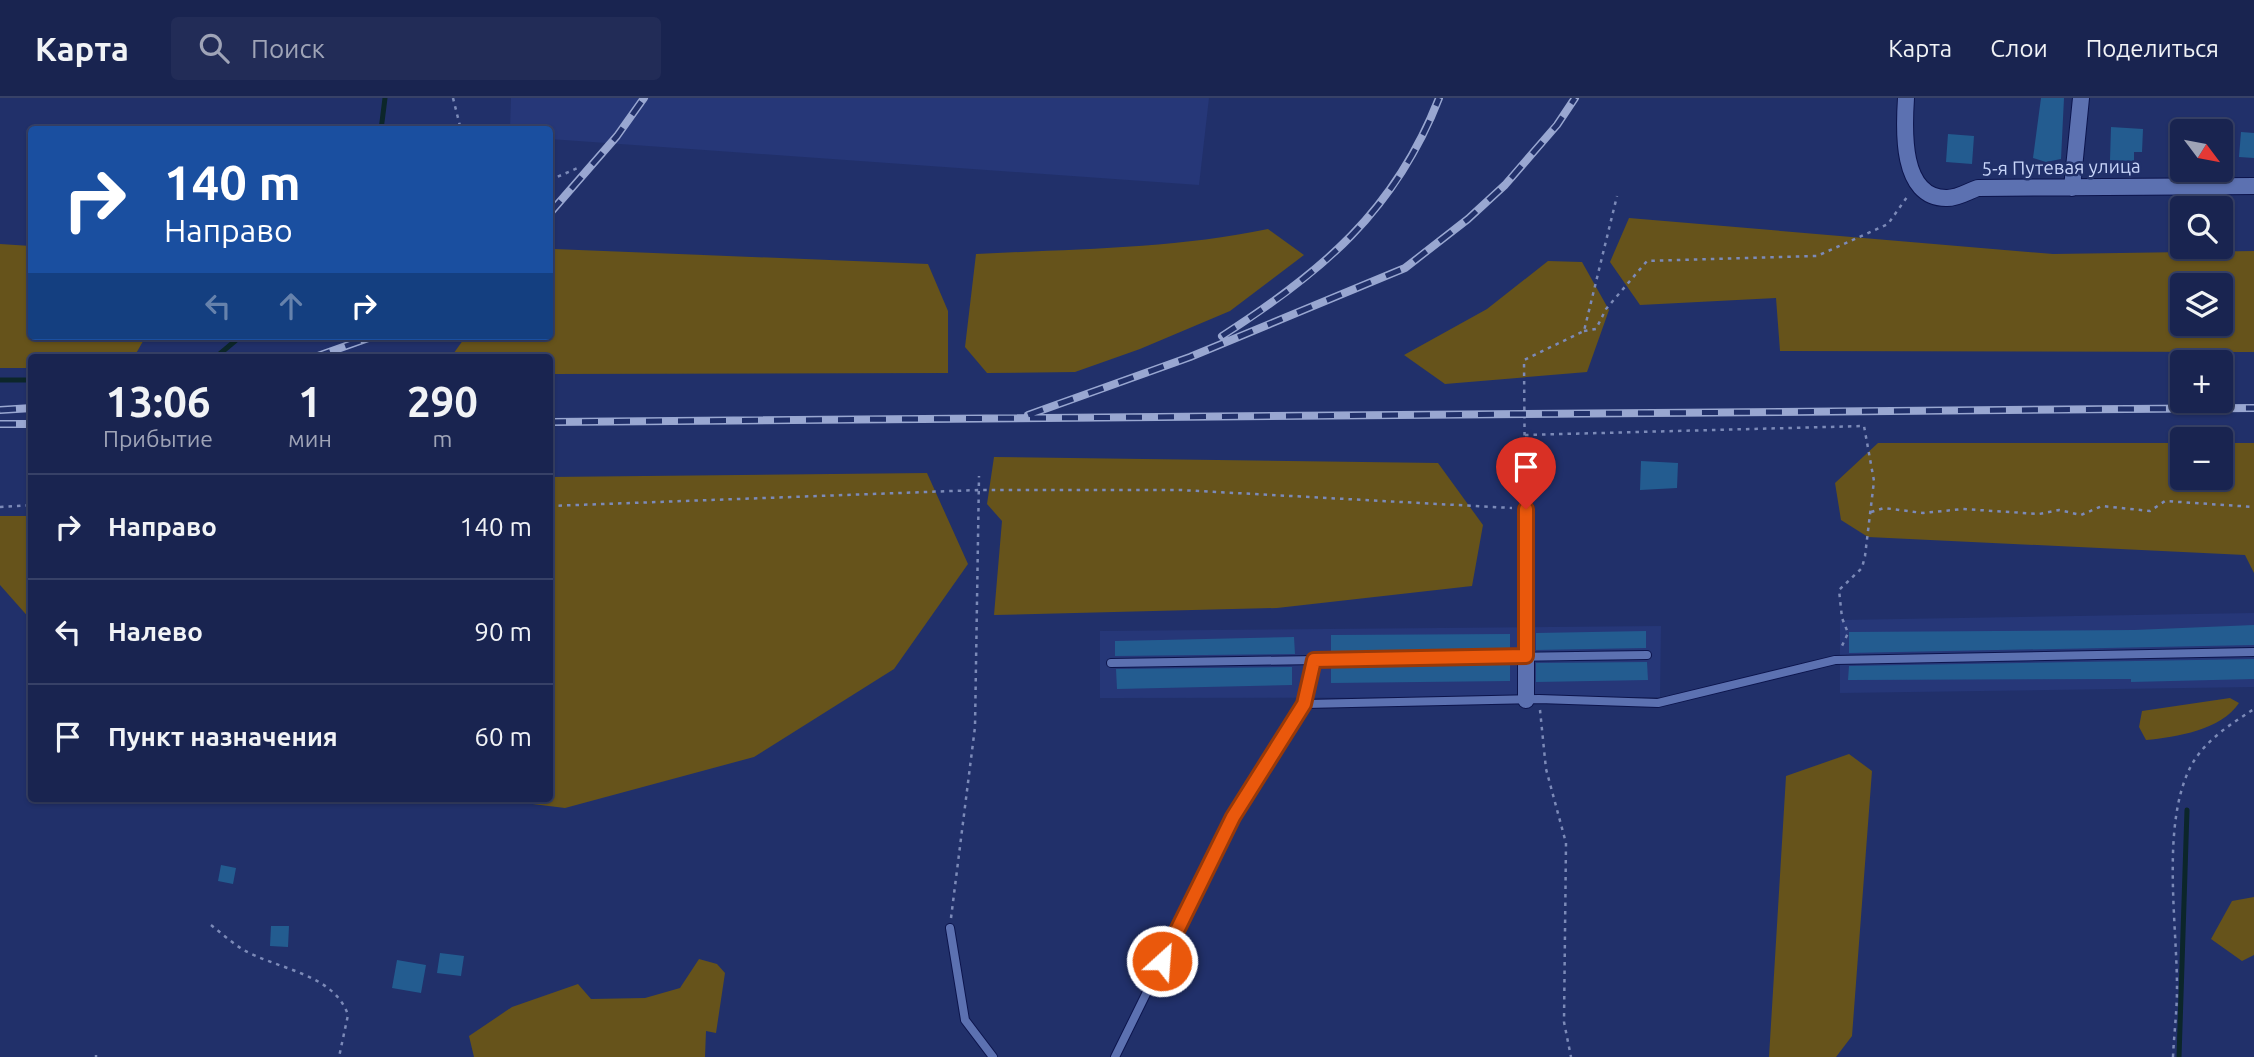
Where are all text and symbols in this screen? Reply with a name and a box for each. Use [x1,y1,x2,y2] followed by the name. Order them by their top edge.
[171,17,661,80] search box
[195,29,233,67] icon: search
[35,30,129,67] text: Карта
[251,34,325,63] text: Поиск
[1888,35,1952,62] text: Карта
[1990,35,2048,62] text: Слои
[2086,35,2219,62] text: Поделиться
[2170,119,2233,182] north arrow
[2170,119,2233,490] map controls
[49,154,140,245] icon: right
[164,154,301,209] text: 140 m
[1981,155,2141,179] street label: 5-я Путевая улица
[2170,196,2233,259] button: search
[164,212,293,248] text: Направо
[2170,273,2233,336] button: layers
[199,287,237,325] icon: left
[272,287,310,325] icon: ahead
[345,287,383,325] icon: right
[2170,350,2233,413] button: +
[105,378,211,425] text: 13:06
[298,378,322,425] text: 1
[407,378,478,425] text: 290
[103,426,213,451] text: Прибытие
[288,426,332,451] text: мин
[432,426,452,451] text: m
[2170,427,2233,490] button: −
[1496,437,1556,509] pin
[1507,448,1545,486] icon: arrive
[49,508,87,546] icon: right
[108,512,217,541] text: Направо
[460,512,532,541] text: 140 m
[49,613,87,651] icon: left
[108,617,203,646] text: Налево
[474,617,532,646] text: 90 m
[49,718,87,756] icon: arrive
[108,722,338,751] text: Пункт назначения
[474,722,532,751] text: 60 m
[1125,924,1199,998] position arrow

